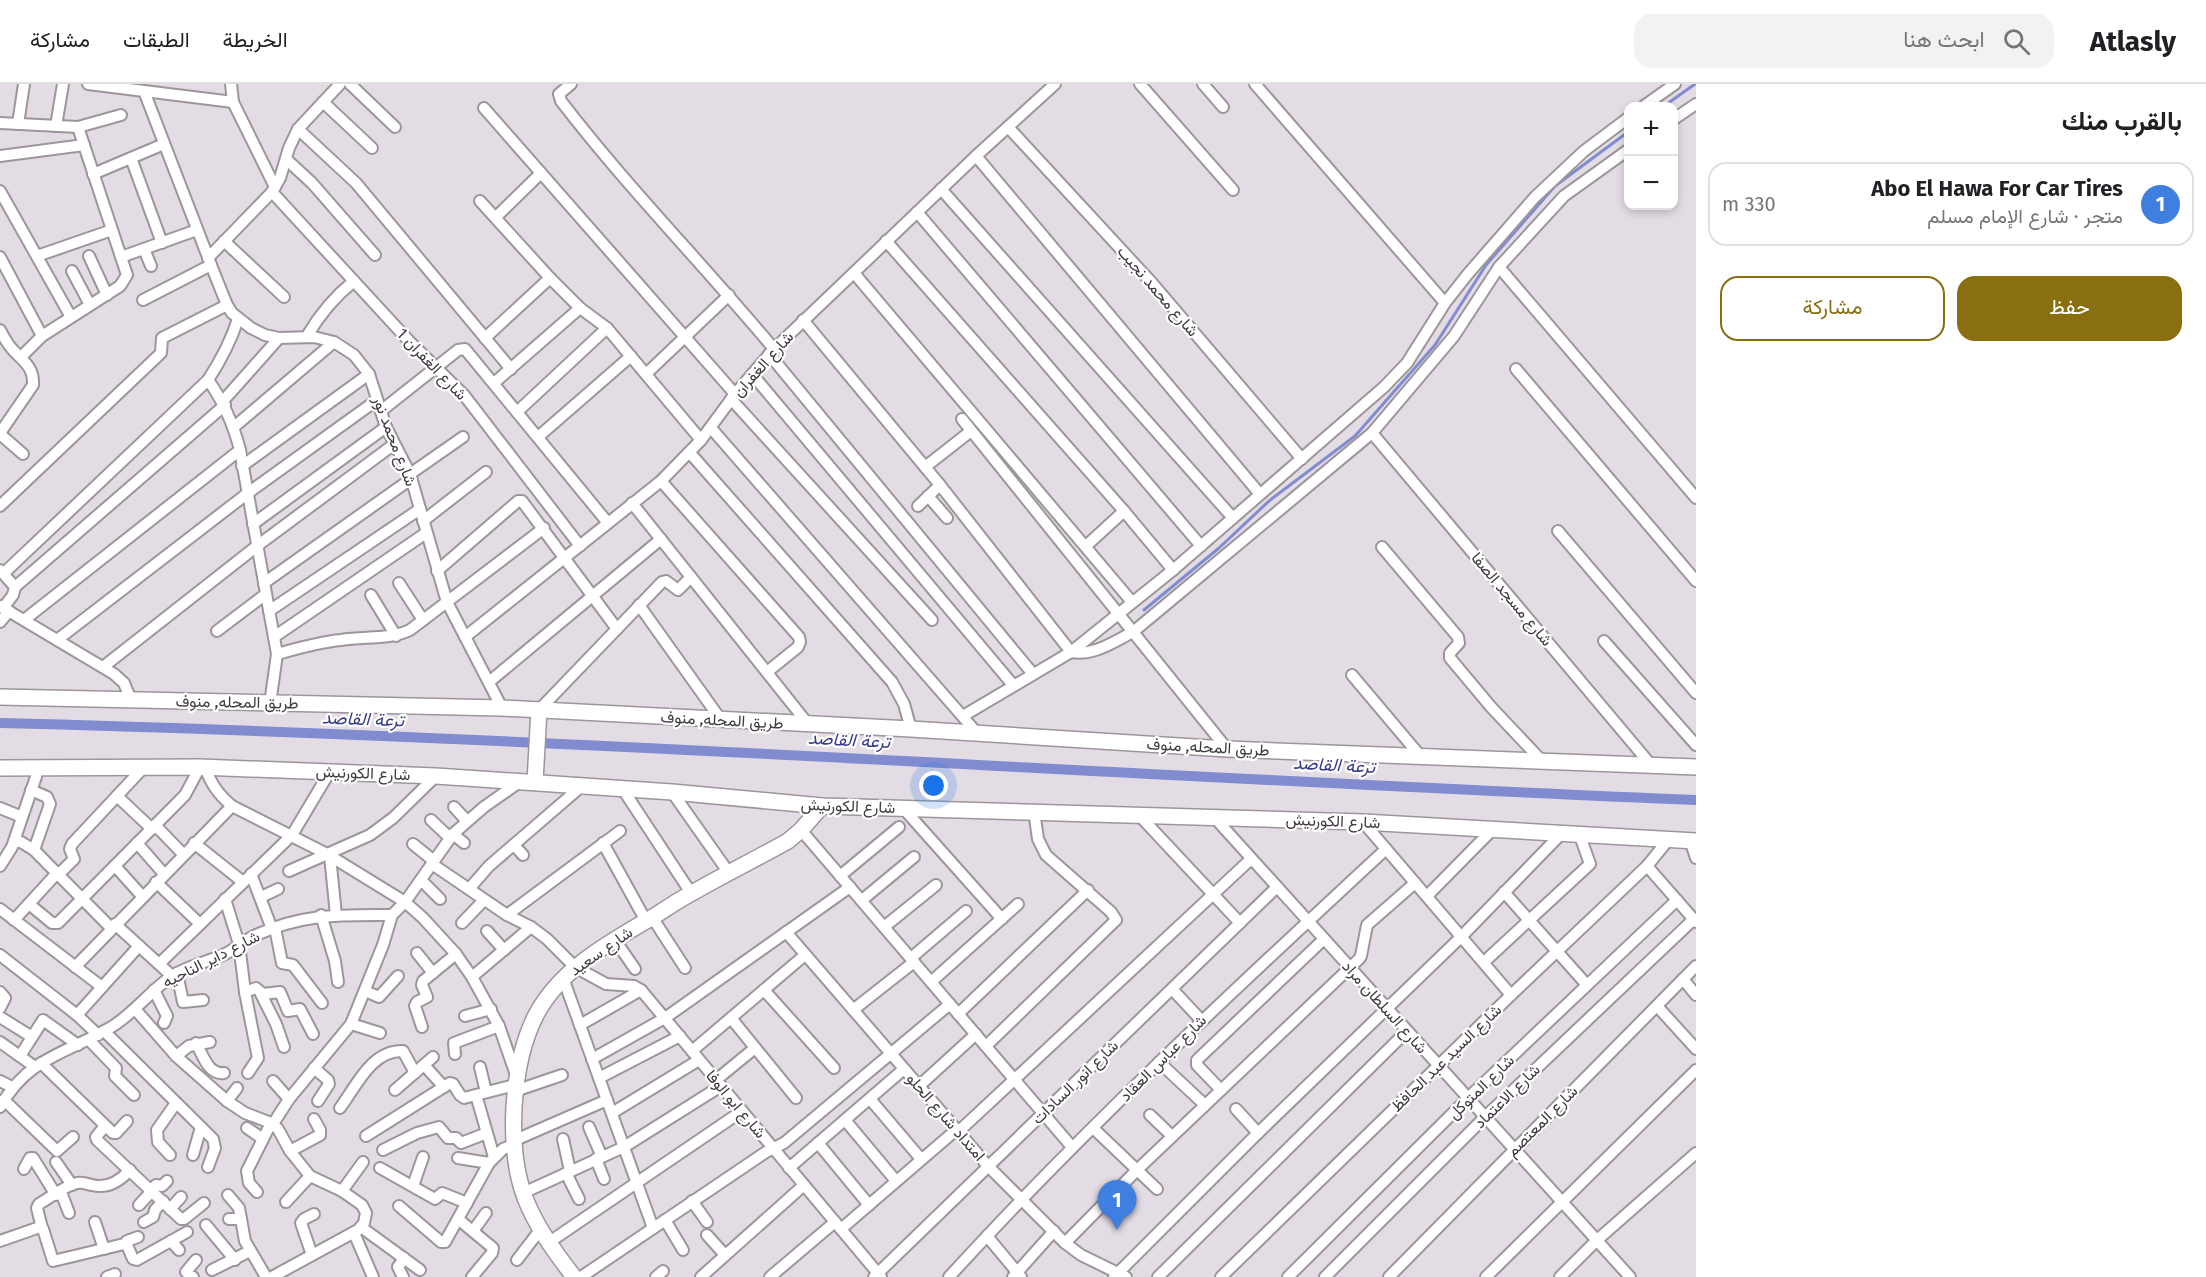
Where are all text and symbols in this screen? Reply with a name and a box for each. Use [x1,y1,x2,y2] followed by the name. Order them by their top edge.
[1634,14,2054,68] search box
[2000,25,2033,58] icon: search
[2090,25,2176,58] text: Atlasly
[1903,26,1985,53] text: ابحث هنا
[30,27,90,53] text: مشاركة
[123,27,190,53] text: الطبقات
[223,27,288,53] text: الخريطة
[1624,102,1678,210] map controls
[1624,102,1678,156] button: +
[2062,106,2182,137] text: بالقرب منك
[1624,156,1678,210] button: −
[1871,175,2123,202] text: Abo El Hawa For Car Tires
[1722,192,1776,216] text: 330 m
[2156,192,2165,216] text: 1
[1927,204,2123,228] text: متجر · شارع الإمام مسلم
[1112,242,1203,342] street label: شارع محمد نجيب
[1720,276,1945,341] button: مشاركة
[1957,276,2182,341] button: حفظ
[392,324,471,405] street label: شارع الغفران 1
[729,327,799,402] street label: شارع الغفران
[367,392,421,489] street label: شارع محمد نور
[1466,548,1557,651] street label: شارع مسجد الصفا
[175,691,299,714] street label: طريق المحله, منوف
[322,707,407,732] water label: ترعة القاصد
[660,707,784,734] street label: طريق المحله, منوف
[807,727,893,753] water label: ترعة القاصد
[1146,734,1270,761] street label: طريق المحله, منوف
[1292,752,1378,778] water label: ترعة القاصد
[315,762,411,786] street label: شارع الكورنيش
[919,771,948,800] your location
[800,795,896,819] street label: شارع الكورنيش
[1285,810,1381,834] street label: شارع الكورنيش
[566,922,637,981] street label: شارع سعيد
[159,926,264,993] street label: شارع داير الناحيه
[1337,957,1432,1059] street label: شارع السلطان مراد
[1387,1000,1507,1117] street label: شارع السيد عبد الحافظ
[1116,1011,1212,1107] street label: شارع عباس العقاد
[1028,1036,1124,1129] street label: شارع انور السادات
[1444,1051,1519,1125] street label: شارع المتوكل
[1470,1060,1545,1134] street label: شارع الاعتماد
[700,1066,770,1143] street label: شارع ابو الوفا
[901,1069,989,1166] street label: امتداد شارع الحلو
[1503,1082,1583,1162] street label: شارع المعتصم
[1098,1180,1136,1230] pin: 1

